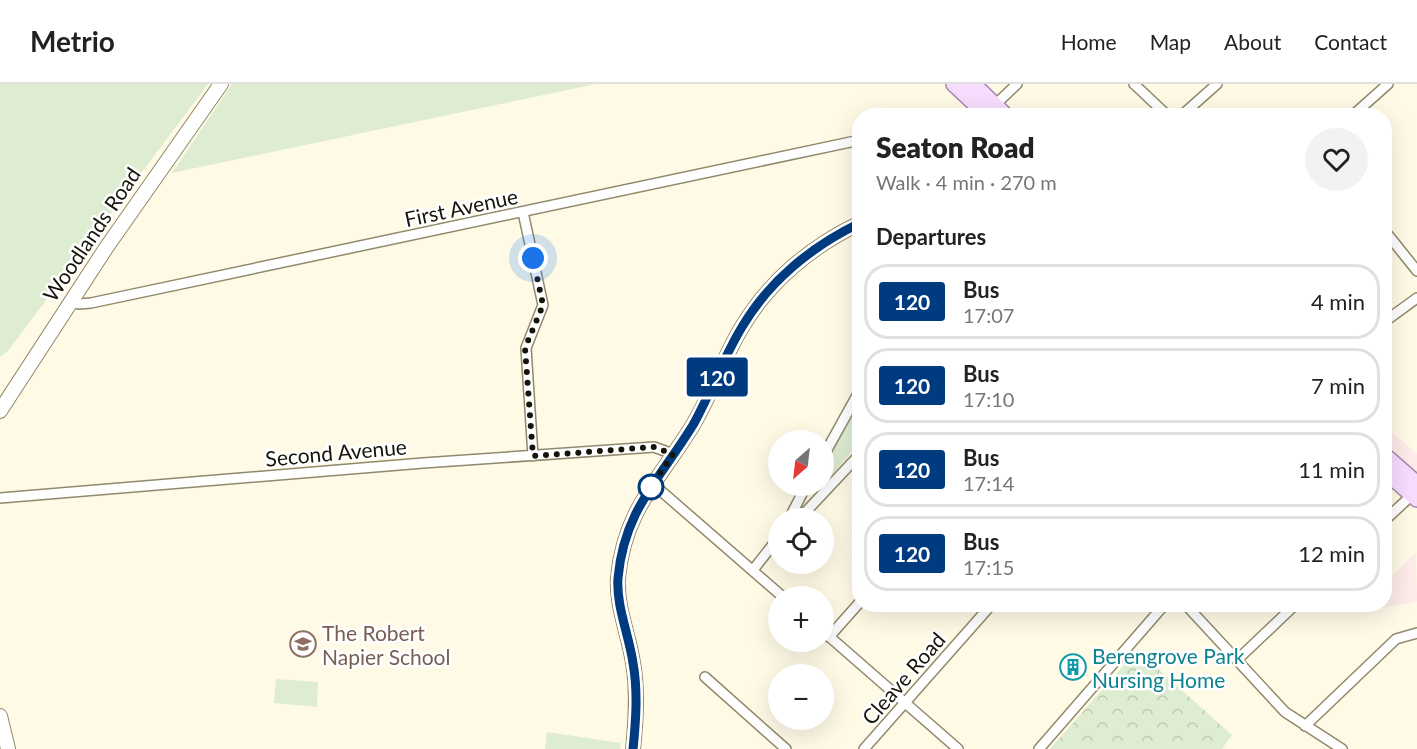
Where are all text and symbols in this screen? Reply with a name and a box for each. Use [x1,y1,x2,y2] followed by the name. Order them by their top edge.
[30,24,115,58] text: Metrio
[1061,29,1117,54] text: Home
[1150,29,1191,54] text: Map
[1224,29,1281,54] text: About
[1314,29,1387,54] text: Contact
[1305,128,1368,191] button: heart
[876,130,1034,164] text: Seaton Road
[37,162,145,306] street label: Woodlands Road
[876,170,1057,194] text: Walk · 4 min · 270 m
[402,183,520,231] street label: First Avenue
[876,223,986,250] text: Departures
[518,243,548,273] your location
[963,276,999,303] text: Bus
[1311,288,1365,315] text: 4 min
[894,289,930,314] text: 120
[963,303,1014,327] text: 17:07
[682,358,752,396] line badge: 120
[963,360,999,387] text: Bus
[699,365,735,390] text: 120
[1311,372,1365,399] text: 7 min
[894,373,930,398] text: 120
[963,387,1014,411] text: 17:10
[768,430,834,496] north arrow
[768,430,834,730] map controls
[264,433,408,471] street label: Second Avenue
[963,444,999,471] text: Bus
[1298,456,1365,483] text: 11 min
[894,457,930,482] text: 120
[963,471,1014,495] text: 17:14
[638,474,664,500] unlabelled marker
[768,508,834,574] button: locate
[963,528,999,555] text: Bus
[1298,540,1365,567] text: 12 min
[894,541,930,566] text: 120
[963,555,1014,579] text: 17:15
[768,586,834,652] button: +
[322,620,450,669] place label: The Robert Napier School
[856,627,950,729] street label: Cleave Road
[288,629,318,659] school or university icon: The Robert Napier School
[1092,643,1245,692] place label: Berengrove Park Nursing Home
[1058,652,1088,682] building icon: Berengrove Park Nursing Home
[768,664,834,730] button: −

